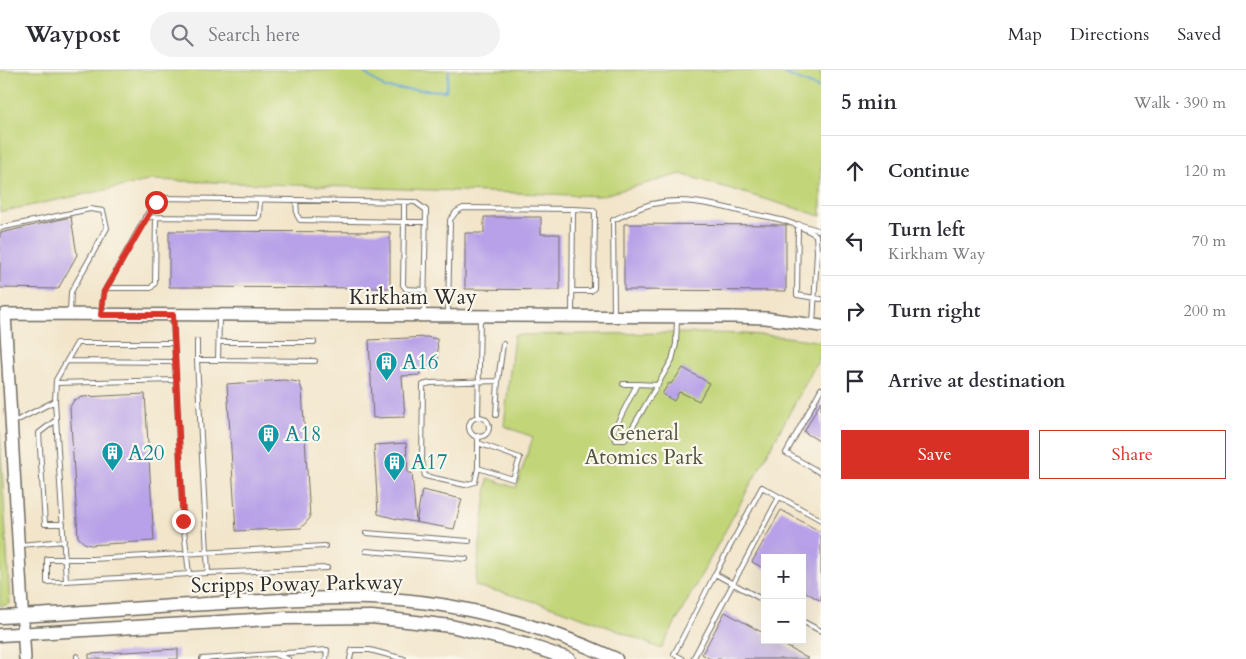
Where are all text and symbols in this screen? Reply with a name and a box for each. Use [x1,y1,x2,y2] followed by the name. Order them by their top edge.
[150,12,500,57] search box
[25,18,120,51] text: Waypost
[168,21,196,49] icon: search
[208,22,300,48] text: Search here
[1008,22,1042,47] text: Map
[1070,22,1149,47] text: Directions
[1177,22,1221,47] text: Saved
[841,88,897,117] text: 5 min
[1134,92,1226,114] text: Walk · 390 m
[841,157,869,185] icon: ahead
[888,158,970,184] text: Continue
[1184,160,1226,182] text: 120 m
[145,191,168,214] route start
[888,217,965,243] text: Turn left
[841,227,869,255] icon: left
[1192,230,1226,252] text: 70 m
[888,243,985,265] text: Kirkham Way
[349,283,477,312] street label: Kirkham Way
[841,297,869,325] icon: right
[888,298,980,324] text: Turn right
[1184,300,1226,322] text: 200 m
[402,348,438,377] place label: A16
[374,350,398,381] building icon: A16
[841,367,869,395] icon: arrive
[888,368,1065,394] text: Arrive at destination
[584,419,704,472] park label: General Atomics Park
[285,420,321,449] place label: A18
[257,422,281,453] building icon: A18
[841,430,1029,479] button: Save
[1039,430,1226,479] button: Share
[128,439,164,468] place label: A20
[100,441,124,472] building icon: A20
[411,448,448,477] place label: A17
[383,450,407,481] building icon: A17
[172,510,195,533] route end
[761,554,806,644] map controls
[761,554,806,599] button: +
[191,568,403,600] street label: Scripps Poway Parkway
[761,599,806,644] button: −

